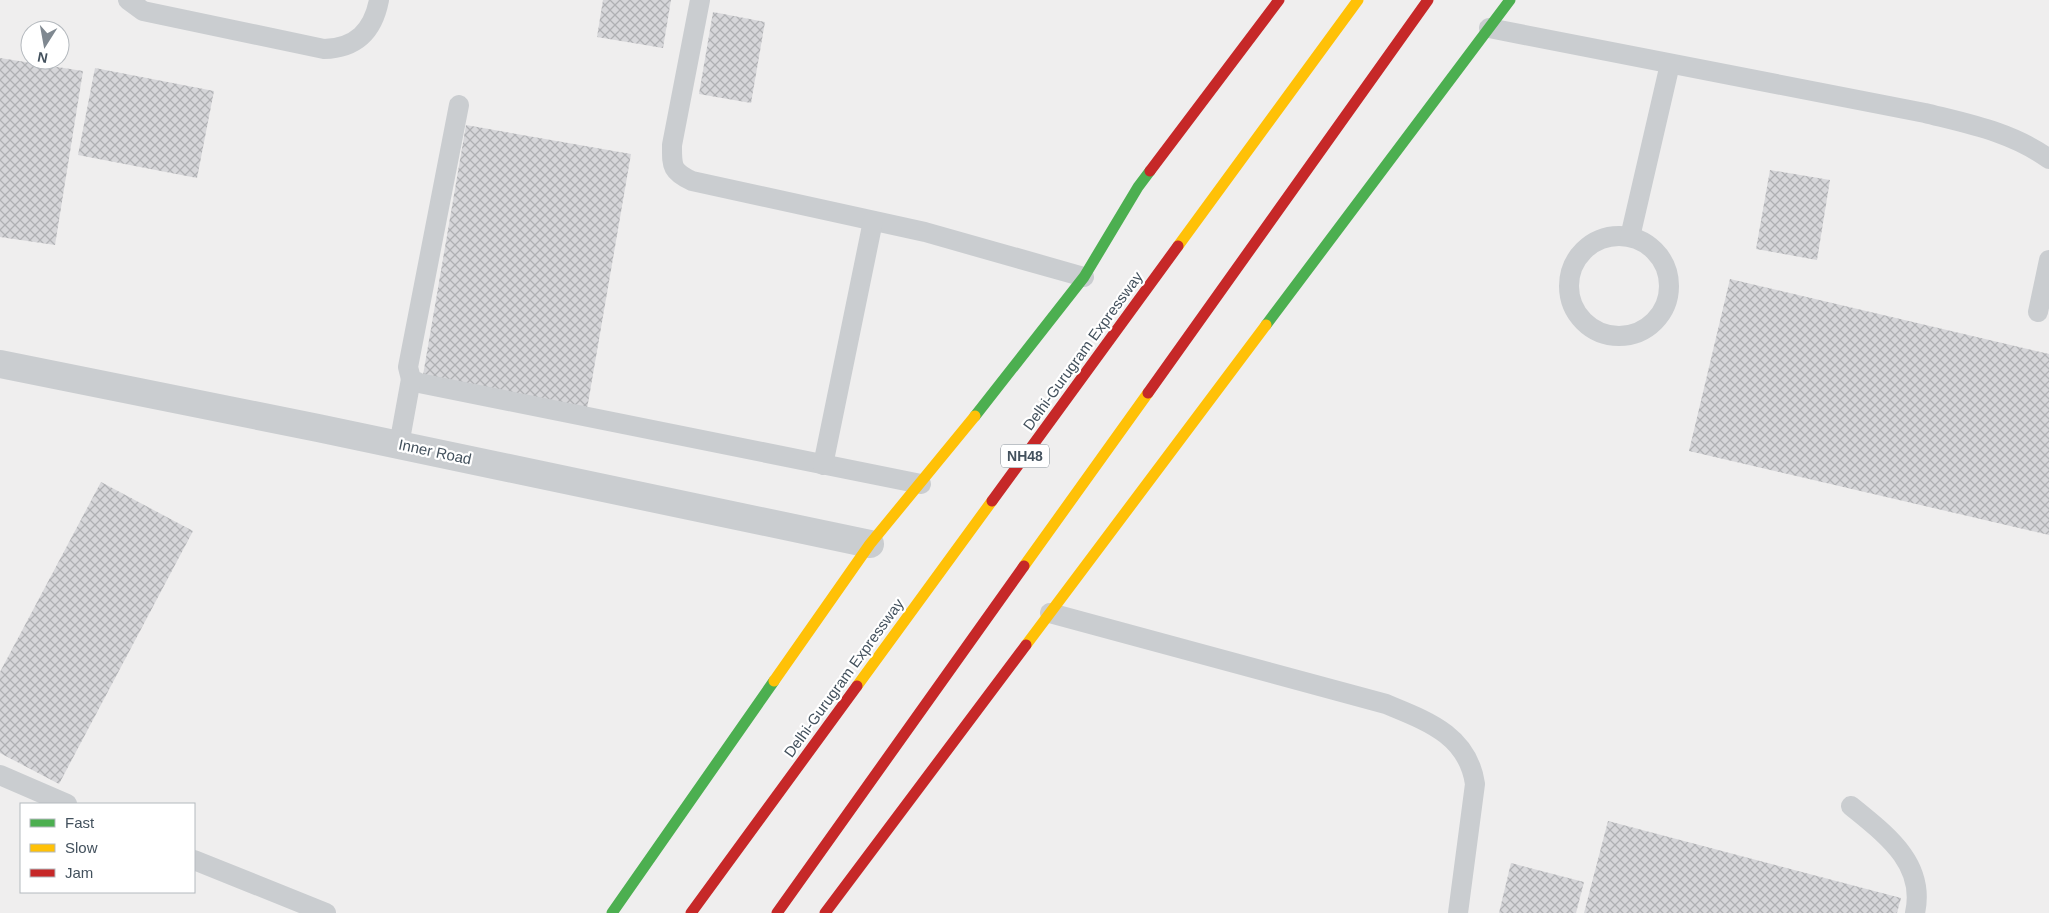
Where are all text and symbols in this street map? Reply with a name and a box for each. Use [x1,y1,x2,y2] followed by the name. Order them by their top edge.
[20,20,70,70] north arrow
[36,49,49,67] text: N
[1019,268,1146,433] street label: Delhi-Gurugram Expressway
[397,435,473,468] street label: Inner Road
[1001,444,1049,468] road number: NH48
[780,595,907,760] street label: Delhi-Gurugram Expressway
[20,803,195,893] legend
[65,814,95,831] text: Fast
[65,839,98,856] text: Slow
[65,864,93,881] text: Jam

